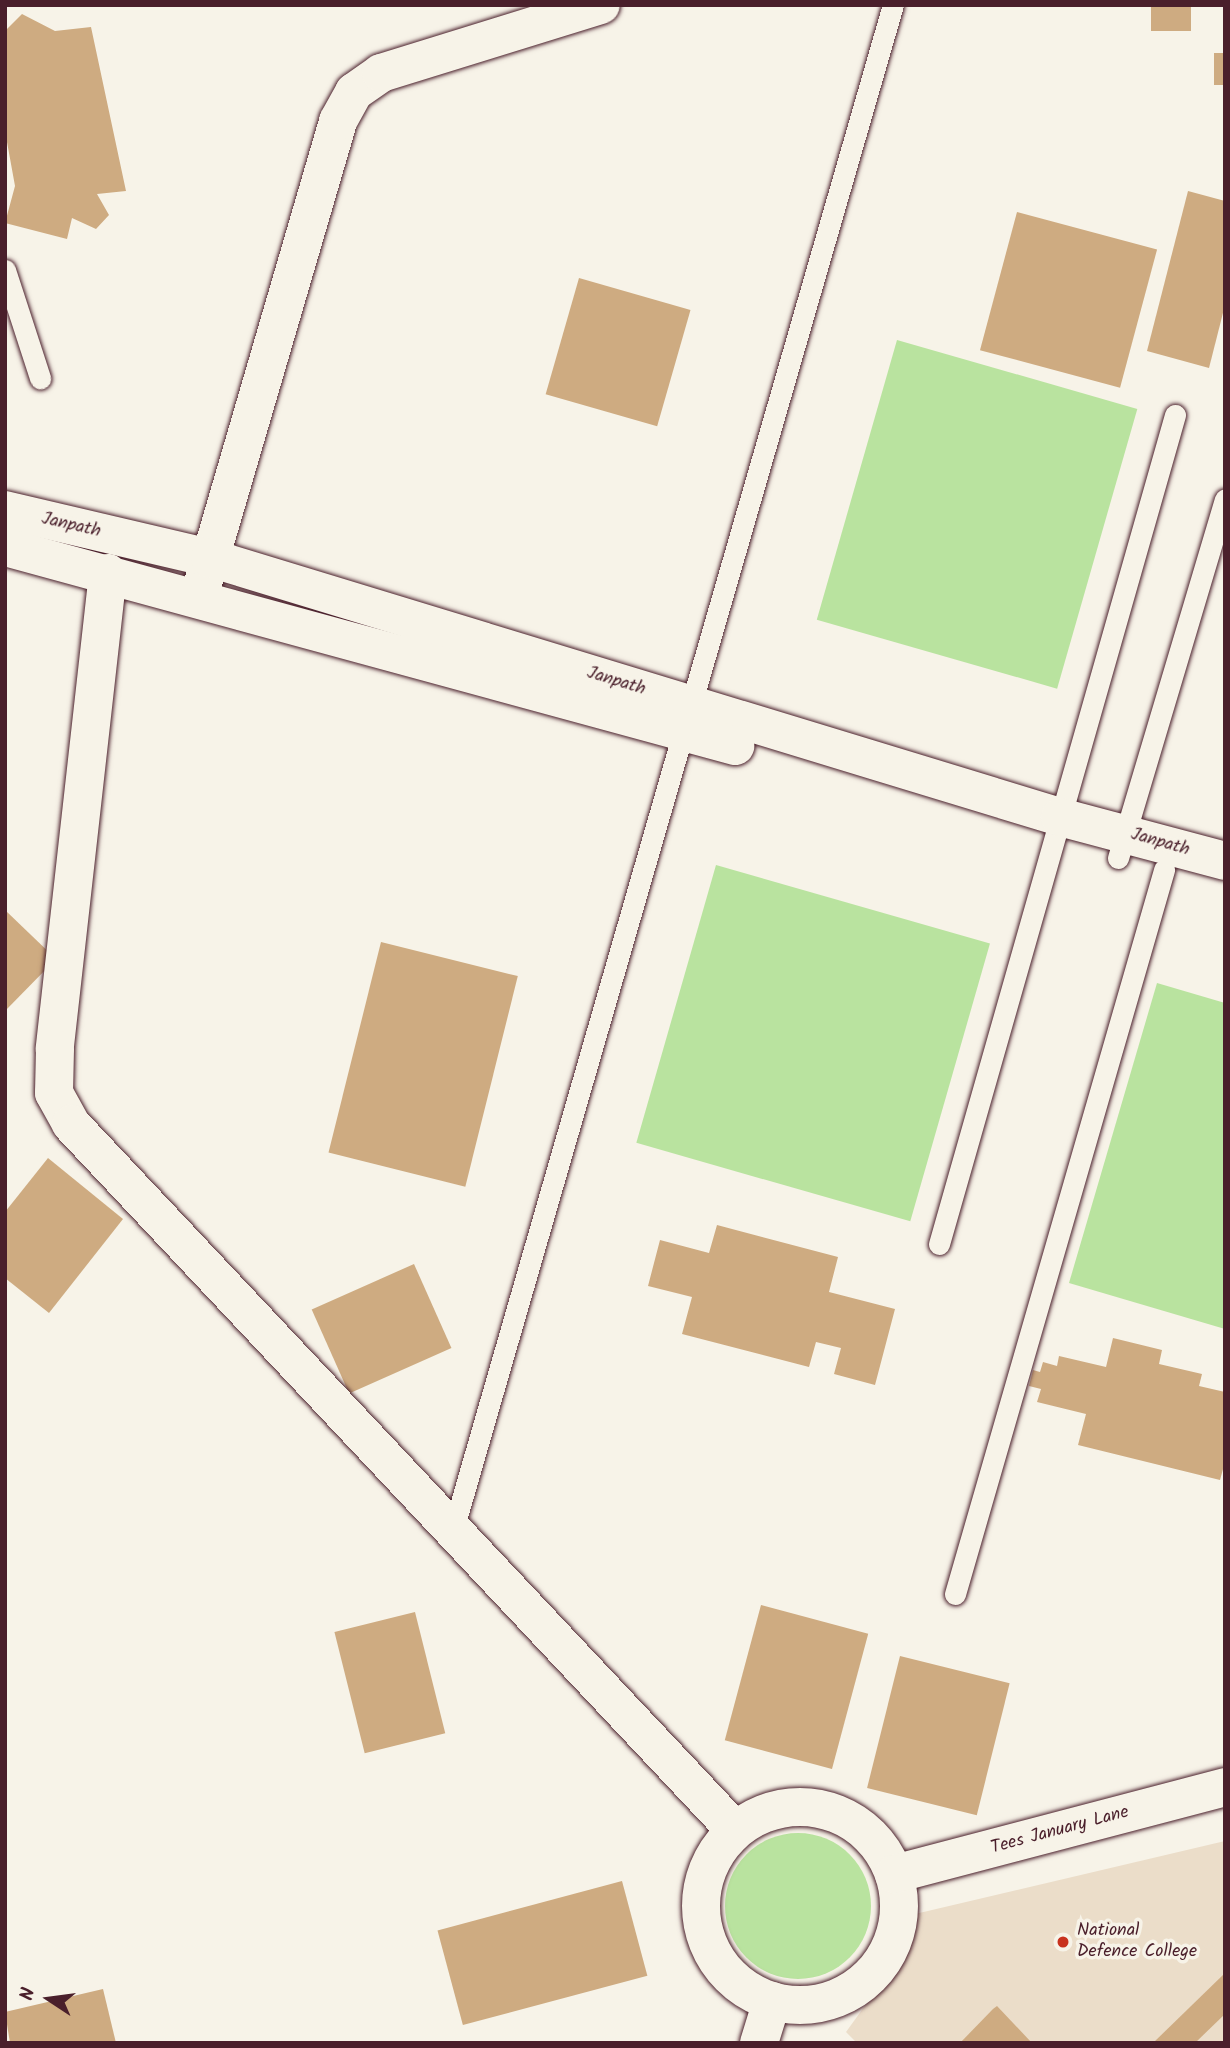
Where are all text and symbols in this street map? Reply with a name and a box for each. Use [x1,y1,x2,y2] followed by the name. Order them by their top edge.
[39,509,103,543] street label: Janpath
[584,663,648,701] street label: Janpath
[1128,824,1192,862] street label: Janpath
[989,1802,1131,1860] street label: Tees January Lane
[1077,1921,1197,1964] place label: National Defence College
[1055,1934,1071,1950] marker: National Defence College
[14,1964,84,2034] north arrow
[13,1985,45,2003] text: N

